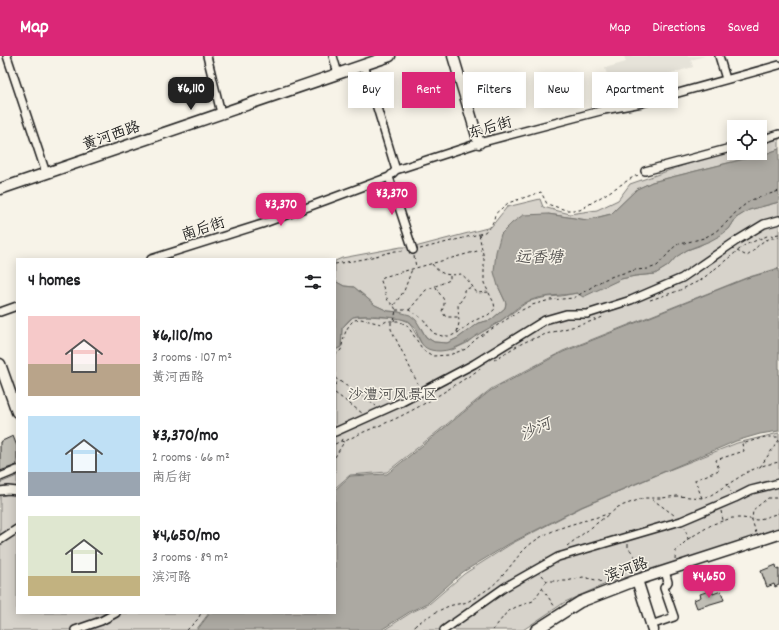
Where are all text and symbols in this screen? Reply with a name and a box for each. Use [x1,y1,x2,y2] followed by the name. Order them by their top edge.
[20,15,49,42] text: Map
[609,18,631,38] text: Map
[653,18,706,38] text: Directions
[728,18,759,38] text: Saved
[348,72,394,108] chip: Buy
[402,72,455,108] chip: Rent
[463,72,526,108] chip: Filters
[534,72,584,108] chip: New
[592,72,678,108] chip: Apartment
[158,77,224,111] pin: ¥6,110
[177,80,205,99] text: ¥6,110
[466,112,515,146] street label: 东后街
[80,117,144,157] street label: 黄河西路
[727,120,767,160] map controls
[727,120,767,160] button: locate
[359,182,425,216] pin: ¥3,370
[376,185,408,204] text: ¥3,370
[248,193,314,227] pin: ¥3,370
[265,196,297,215] text: ¥3,370
[179,212,228,247] street label: 南后街
[515,247,565,270] water label: 远香塘
[28,270,81,294] text: 4 homes
[302,271,324,293] icon: filters
[152,325,213,349] text: ¥6,110/mo
[60,332,108,380] icon: home
[152,349,232,368] text: 3 rooms · 107 m²
[152,369,204,388] text: 黄河西路
[348,385,438,407] park label: 沙澧河风景区
[517,412,558,447] water label: 沙河
[152,425,218,449] text: ¥3,370/mo
[60,432,108,480] icon: home
[152,449,230,468] text: 2 rooms · 66 m²
[152,469,191,488] text: 南后街
[152,525,220,549] text: ¥4,650/mo
[60,532,108,580] icon: home
[152,549,228,568] text: 3 rooms · 89 m²
[602,553,652,589] street label: 滨河路
[676,565,742,599] pin: ¥4,650
[692,568,726,587] text: ¥4,650
[152,569,191,588] text: 滨河路

